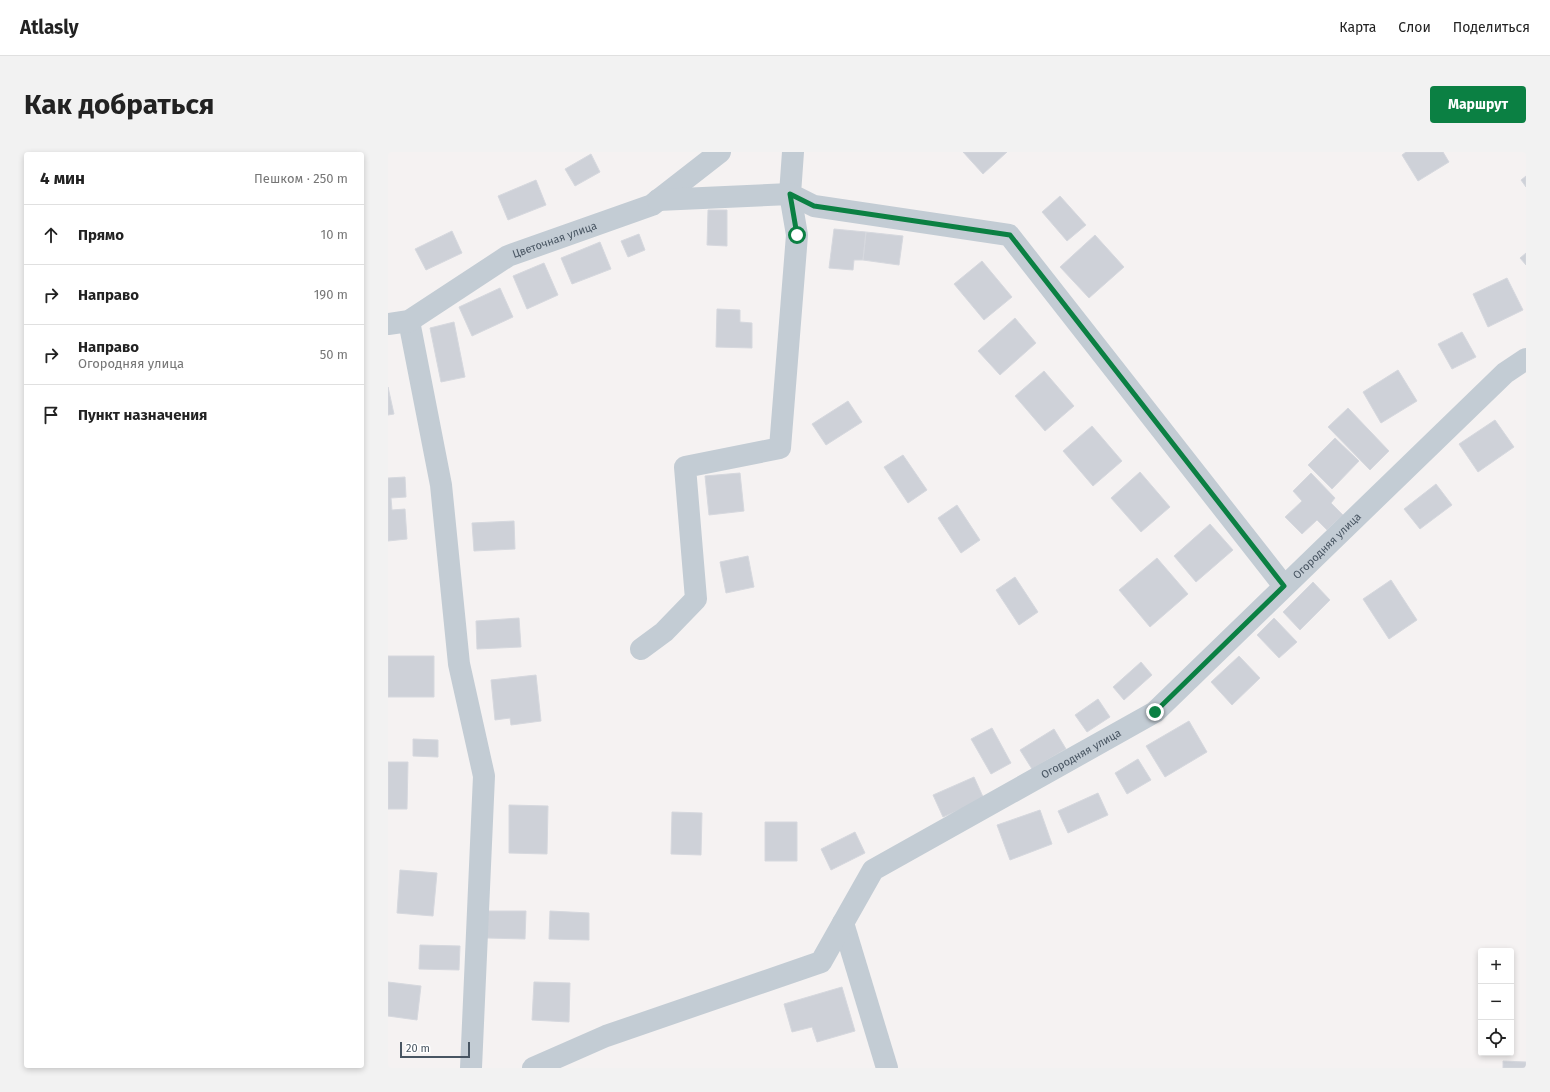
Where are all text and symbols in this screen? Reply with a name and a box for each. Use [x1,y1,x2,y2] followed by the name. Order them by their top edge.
[20,16,79,39] text: Atlasly
[1339,19,1376,36] text: Карта
[1398,19,1431,36] text: Слои
[1453,19,1530,36] text: Поделиться
[1430,86,1526,123] button: Маршрут
[24,88,214,121] text: Как добраться
[40,168,85,189] text: 4 мин
[254,171,348,186] text: Пешком · 250 m
[511,219,599,261] street label: Цветочная улица
[40,224,62,246] icon: ahead
[78,226,124,244] text: Прямо
[788,226,806,244] route start
[321,227,348,242] text: 10 m
[40,284,62,306] icon: right
[78,286,139,304] text: Направо
[314,287,348,302] text: 190 m
[78,338,139,356] text: Направо
[40,344,62,366] icon: right
[320,347,348,362] text: 50 m
[78,356,184,371] text: Огородняя улица
[40,404,62,426] icon: arrive
[78,406,207,424] text: Пункт назначения
[1290,510,1364,582] street label: Огородняя улица
[1146,703,1164,721] route end
[1039,726,1123,782] street label: Огородняя улица
[1478,948,1514,1056] map controls
[1478,948,1514,984] button: +
[1478,984,1514,1020] button: −
[1478,1020,1514,1056] button: locate
[400,1040,470,1059] scale bar
[406,1042,430,1055] text: 20 m

